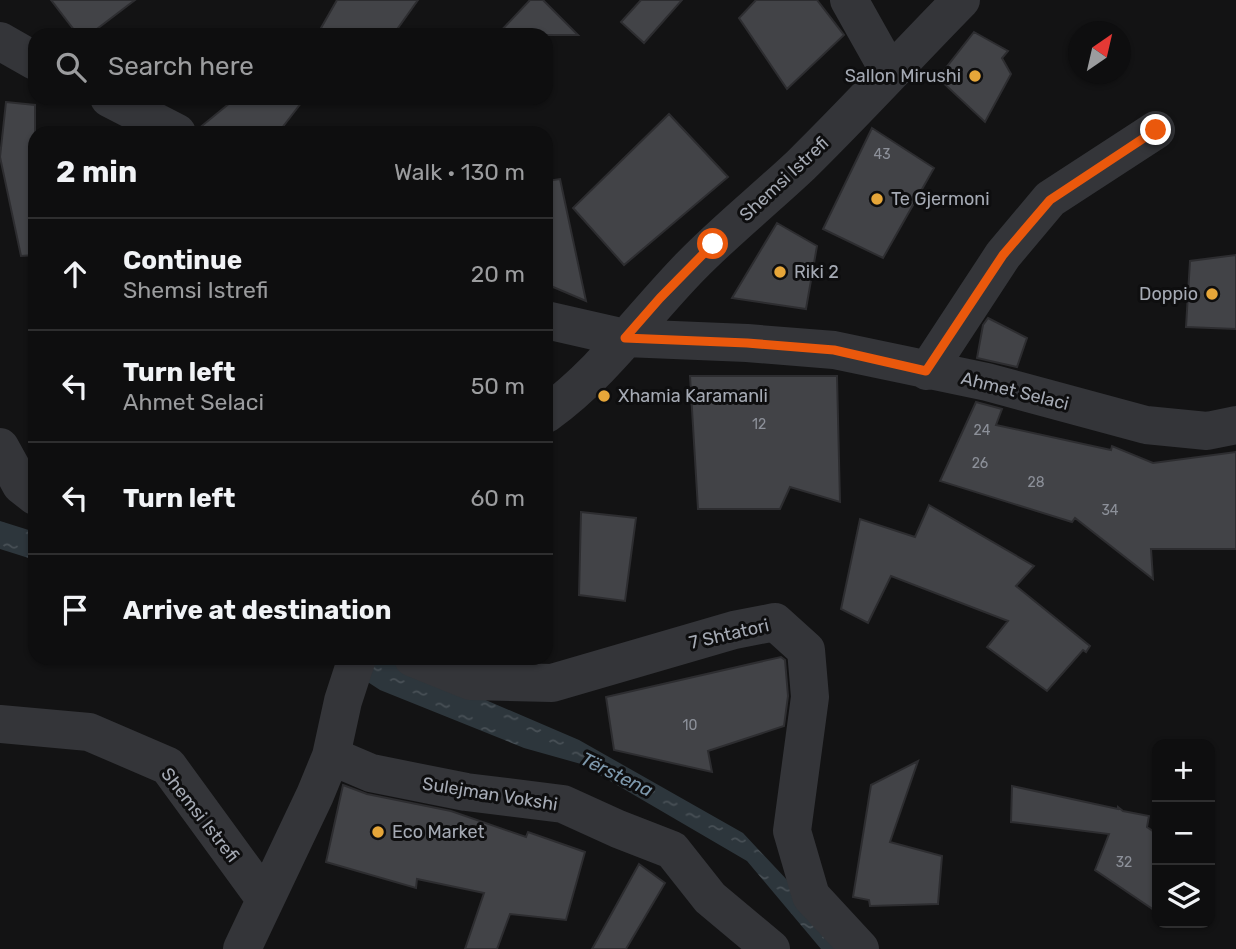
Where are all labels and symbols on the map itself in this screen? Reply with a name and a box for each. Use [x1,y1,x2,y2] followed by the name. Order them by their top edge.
[1068,21,1131,84] north arrow
[845,65,961,87] place label: Sallon Mirushi
[967,68,983,84] marker: Sallon Mirushi
[1140,114,1171,145] route end
[735,132,833,226] street label: Shemsi Istrefi
[873,146,891,163] house number: 43
[891,188,990,210] place label: Te Gjermoni
[869,191,885,207] marker: Te Gjermoni
[697,228,728,259] route start
[794,261,839,283] place label: Riki 2
[772,264,788,280] marker: Riki 2
[1139,283,1198,305] place label: Doppio
[1204,286,1220,302] marker: Doppio
[959,367,1071,415] street label: Ahmet Selaci
[618,385,768,407] place label: Xhamia Karamanli
[596,388,612,404] marker: Xhamia Karamanli
[752,416,766,433] house number: 12
[974,422,991,439] house number: 24
[972,455,988,472] house number: 26
[1027,474,1045,491] house number: 28
[1101,502,1119,519] house number: 34
[687,614,771,654] street label: 7 Shtatori
[683,717,698,734] house number: 10
[577,747,657,802] water label: Tërstena
[156,763,244,867] street label: Shemsi Istrefi
[421,772,559,816] street label: Sulejman Vokshi
[392,821,484,843] place label: Eco Market
[370,824,386,840] marker: Eco Market
[1116,854,1132,871] house number: 32

